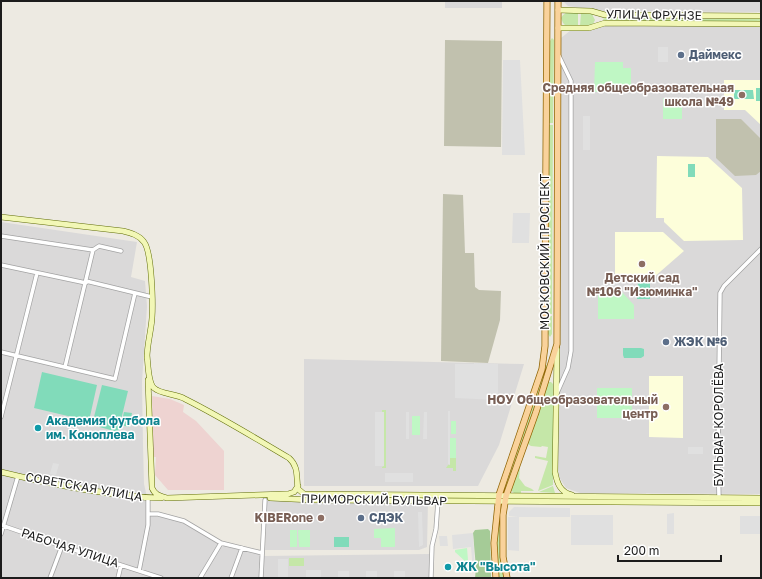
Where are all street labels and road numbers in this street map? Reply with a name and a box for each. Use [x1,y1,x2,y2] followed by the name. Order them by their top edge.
[606,6,702,23] street label: УЛИЦА ФРУНЗЕ
[537,173,552,330] street label: МОСКОВСКИЙ ПРОСПЕКТ
[711,363,726,487] street label: БУЛЬВАР КОРОЛЁВА
[24,469,144,504] street label: СОВЕТСКАЯ УЛИЦА
[301,491,447,508] street label: ПРИМОРСКИЙ БУЛЬВАР
[19,525,121,570] street label: РАБОЧАЯ УЛИЦА

